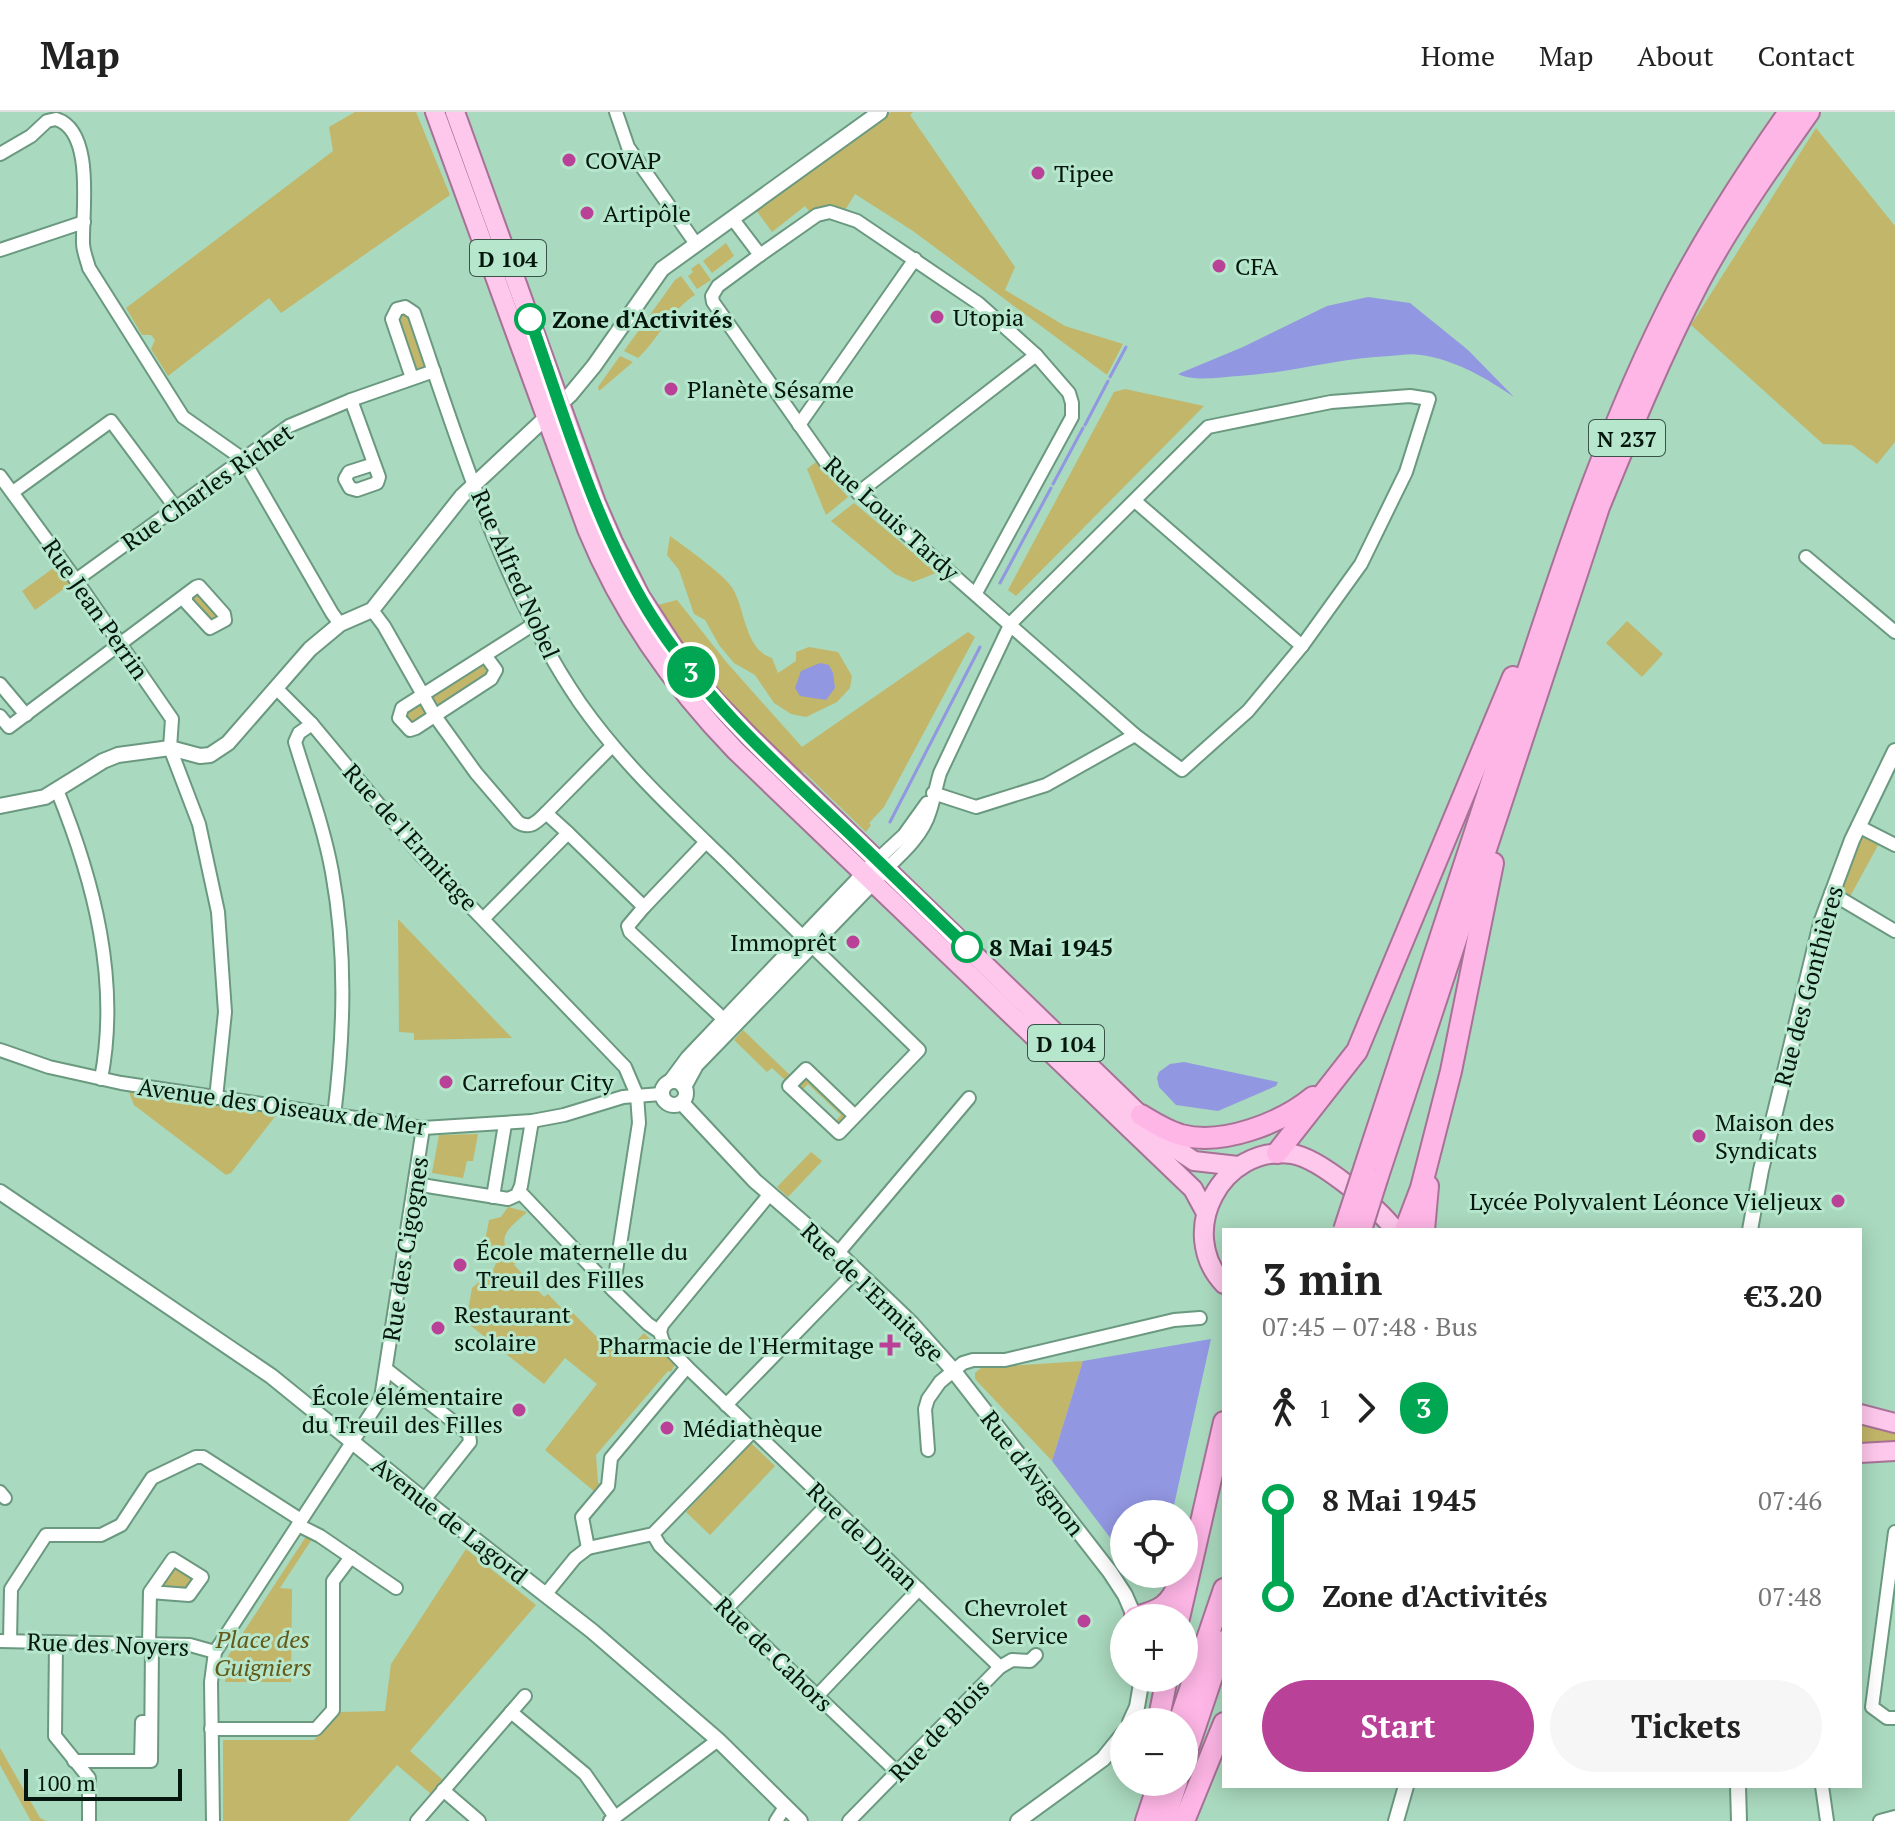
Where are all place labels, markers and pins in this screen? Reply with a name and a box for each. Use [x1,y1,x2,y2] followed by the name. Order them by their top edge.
[585,144,661,176] place label: COVAP
[560,151,578,169] marker: COVAP
[1054,157,1114,189] place label: Tipee
[1029,164,1047,182] marker: Tipee
[603,197,691,229] place label: Artipôle
[578,204,596,222] marker: Artipôle
[1235,250,1279,282] place label: CFA
[1210,257,1228,275] marker: CFA
[953,301,1024,333] place label: Utopia
[552,303,733,335] place label: Zone d'Activités
[515,304,545,334] marker: Zone d'Activités
[928,308,946,326] marker: Utopia
[687,373,854,405] place label: Planète Sésame
[662,380,680,398] marker: Planète Sésame
[730,926,837,958] place label: Immoprêt
[989,931,1113,963] place label: 8 Mai 1945
[952,932,982,962] marker: 8 Mai 1945
[844,933,862,951] marker: Immoprêt
[462,1066,615,1098] place label: Carrefour City
[437,1073,455,1091] marker: Carrefour City
[1715,1106,1835,1166] place label: Maison des Syndicats
[1690,1127,1708,1145] marker: Maison des Syndicats
[1469,1185,1823,1217] place label: Lycée Polyvalent Léonce Vieljeux
[1829,1192,1847,1210] marker: Lycée Polyvalent Léonce Vieljeux
[476,1235,688,1295] place label: École maternelle du Treuil des Filles
[451,1256,469,1274] marker: École maternelle du Treuil des Filles
[454,1298,571,1358] place label: Restaurant scolaire
[429,1319,447,1337] marker: Restaurant scolaire
[599,1329,874,1361] place label: Pharmacie de l'Hermitage
[881,1336,899,1354] marker: Pharmacie de l'Hermitage
[302,1380,503,1440] place label: École élémentaire du Treuil des Filles
[510,1401,528,1419] marker: École élémentaire du Treuil des Filles
[683,1412,823,1444] place label: Médiathèque
[658,1419,676,1437] marker: Médiathèque
[964,1591,1068,1651] place label: Chevrolet Service
[1075,1612,1093,1630] marker: Chevrolet Service

